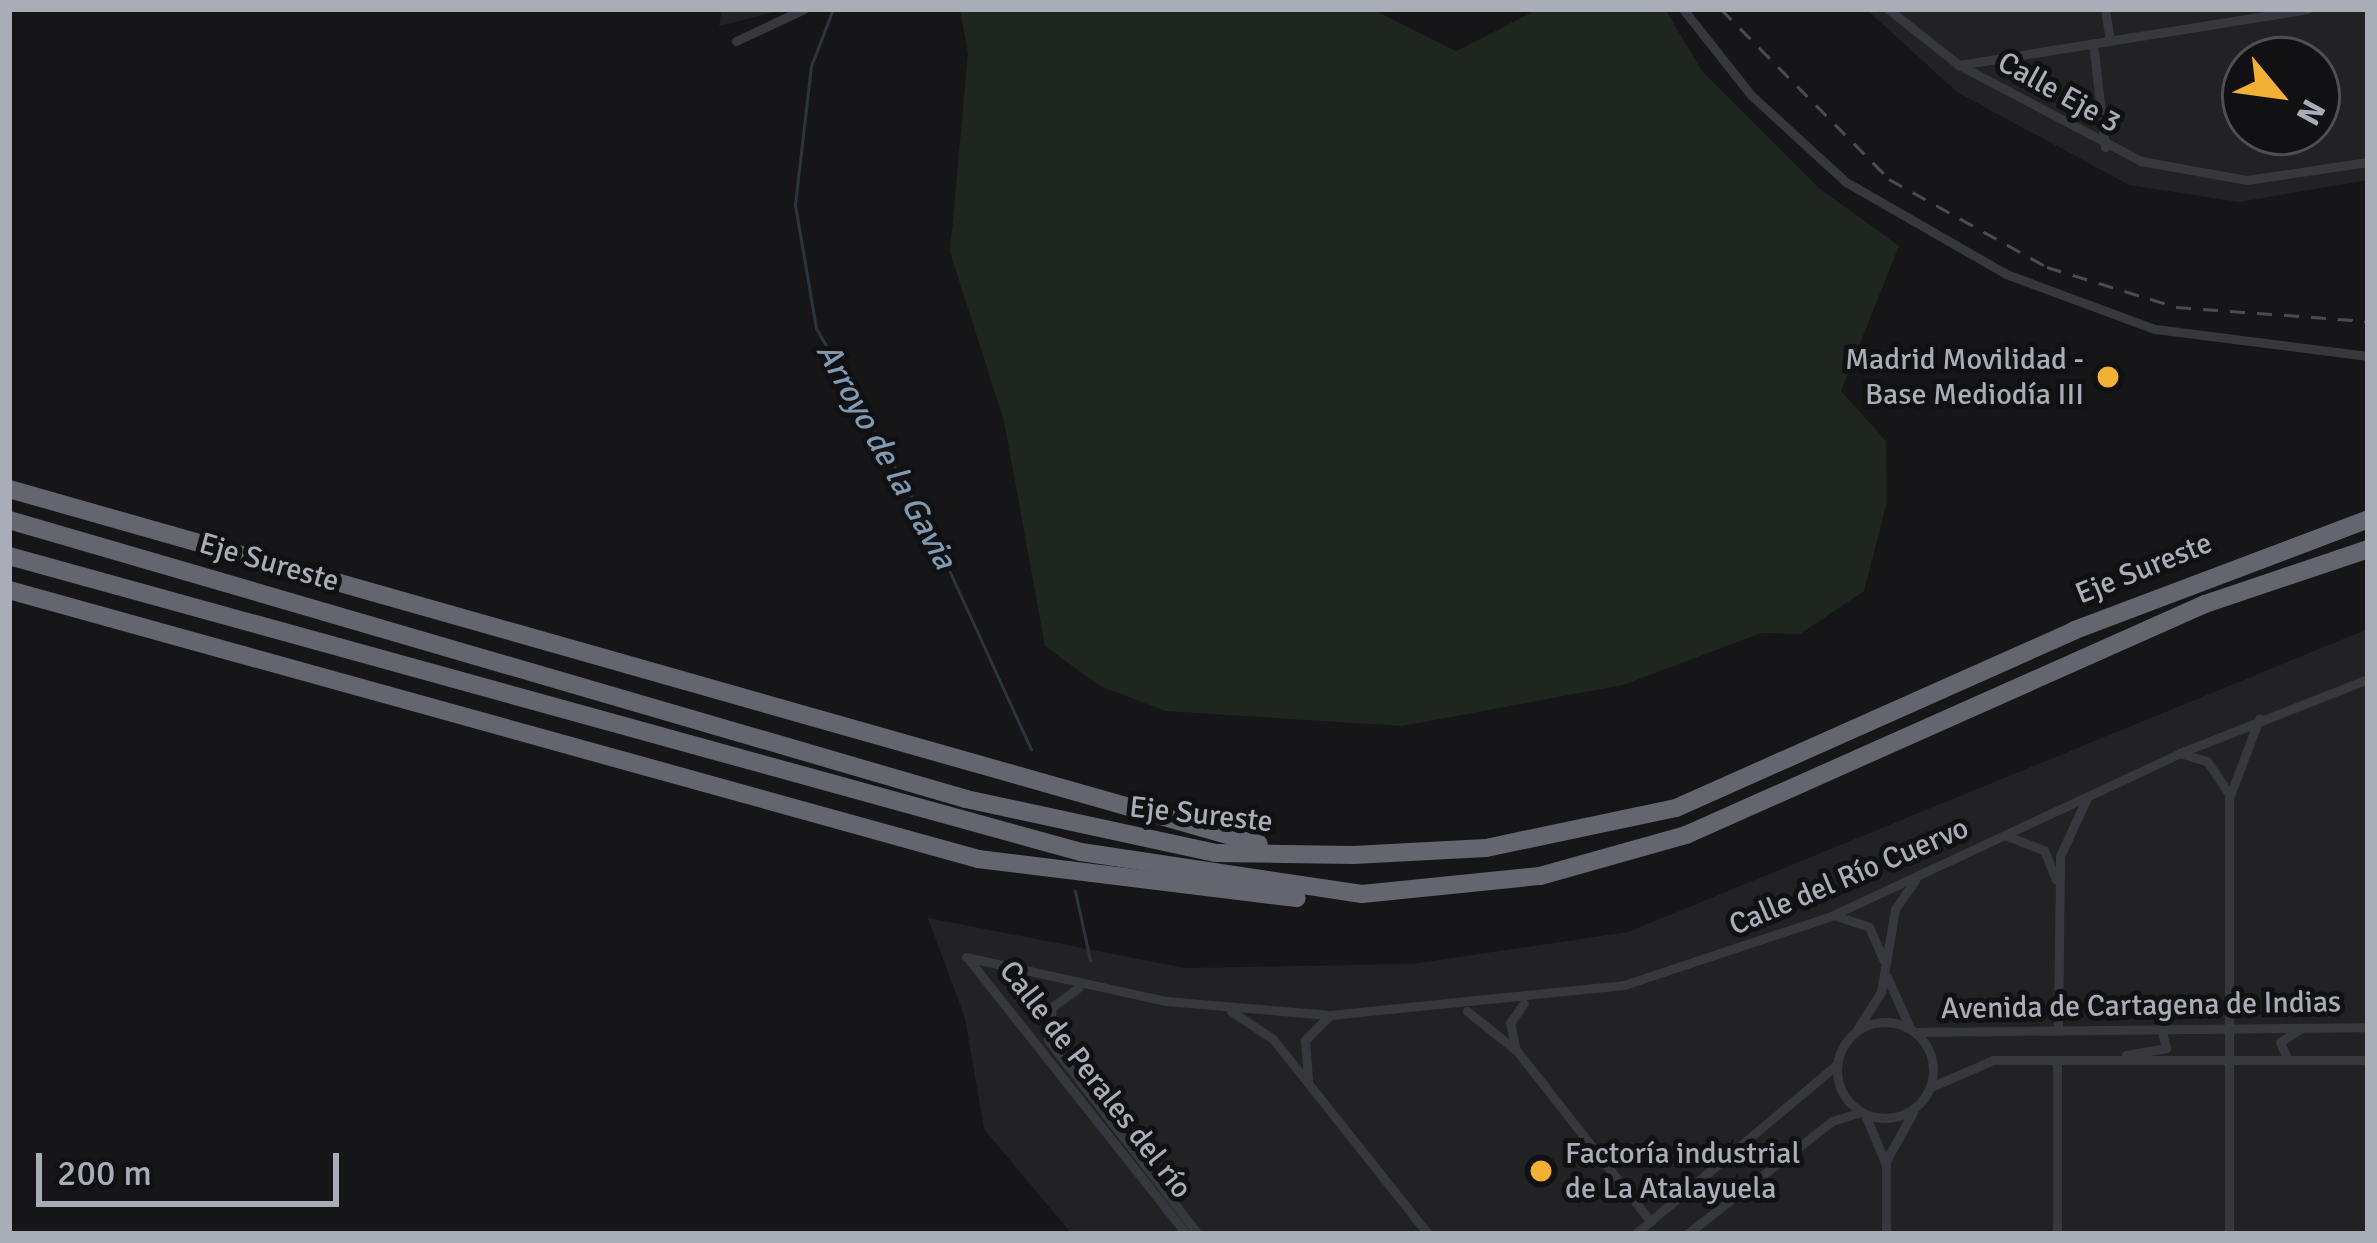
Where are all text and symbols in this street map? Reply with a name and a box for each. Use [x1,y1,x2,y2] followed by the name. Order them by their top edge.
[2221,36,2341,156] north arrow
[1991,45,2127,141] street label: Calle Eje 3
[2287,92,2334,132] text: N
[807,336,965,576] water label: Arroyo de la Gavia
[1845,342,2084,412] place label: Madrid Movilidad - Base Mediodía III
[2095,364,2121,390] marker: Madrid Movilidad - Base Mediodía III
[2071,525,2217,613] street label: Eje Sureste
[195,526,343,600] street label: Eje Sureste
[1128,790,1274,840] street label: Eje Sureste
[1724,810,1974,944] street label: Calle del Río Cuervo
[991,954,1199,1206] street label: Calle de Perales del río
[1941,985,2341,1027] street label: Avenida de Cartagena de Indias
[42,1129,345,1203] scale bar
[1565,1136,1800,1206] place label: Factoría industrial de La Atalayuela
[57,1151,152,1196] text: 200 m
[1528,1158,1554,1184] marker: Factoría industrial de La Atalayuela

